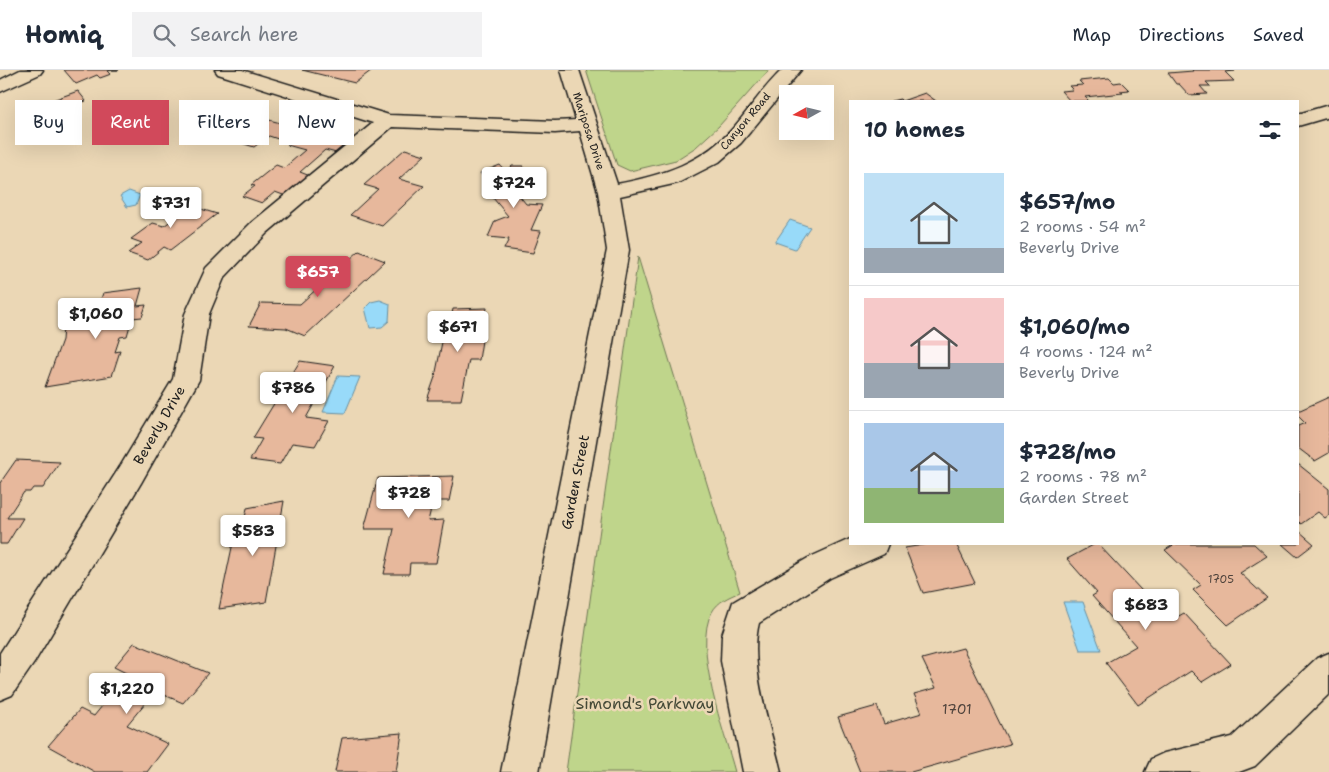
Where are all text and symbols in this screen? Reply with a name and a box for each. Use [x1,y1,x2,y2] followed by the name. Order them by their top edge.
[132,12,482,57] search box
[25,19,102,51] text: Homiq
[150,21,178,49] icon: search
[190,22,299,47] text: Search here
[1073,23,1111,47] text: Map
[1139,23,1225,47] text: Directions
[1253,23,1304,47] text: Saved
[779,85,834,140] north arrow
[779,85,834,140] map controls
[717,89,774,153] street label: Canyon Road
[569,90,608,172] street label: Mariposa Drive
[15,100,82,145] chip: Buy
[92,100,169,145] chip: Rent
[179,100,269,145] chip: Filters
[279,100,354,145] chip: New
[864,116,965,144] text: 10 homes
[1256,116,1284,144] icon: filters
[484,166,544,209] pin: $724
[493,172,535,193] text: $724
[141,186,201,229] pin: $731
[1019,188,1115,216] text: $657/mo
[151,192,191,213] text: $731
[904,193,964,253] icon: home
[1019,216,1146,237] text: 2 rooms · 54 m²
[1019,237,1120,258] text: Beverly Drive
[288,256,348,298] pin: $657
[296,261,340,282] text: $657
[55,298,137,340] pin: $1,060
[69,303,123,324] text: $1,060
[428,310,488,353] pin: $671
[1019,313,1130,341] text: $1,060/mo
[438,316,478,337] text: $671
[904,318,964,378] icon: home
[1019,341,1153,362] text: 4 rooms · 124 m²
[1019,362,1120,383] text: Beverly Drive
[263,372,323,414] pin: $786
[271,377,315,398] text: $786
[129,382,189,468] street label: Beverly Drive
[557,433,593,531] street label: Garden Street
[1019,438,1116,466] text: $728/mo
[904,443,964,503] icon: home
[1019,466,1147,487] text: 2 rooms · 78 m²
[379,476,439,519] pin: $728
[387,482,431,503] text: $728
[1019,487,1129,508] text: Garden Street
[223,514,283,557] pin: $583
[231,520,275,541] text: $583
[1208,572,1234,587] house number: 1705
[1116,588,1176,631] pin: $683
[1124,594,1168,615] text: $683
[86,672,168,715] pin: $1,220
[100,678,154,699] text: $1,220
[575,693,715,714] park label: Simond's Parkway
[942,700,972,718] house number: 1701

